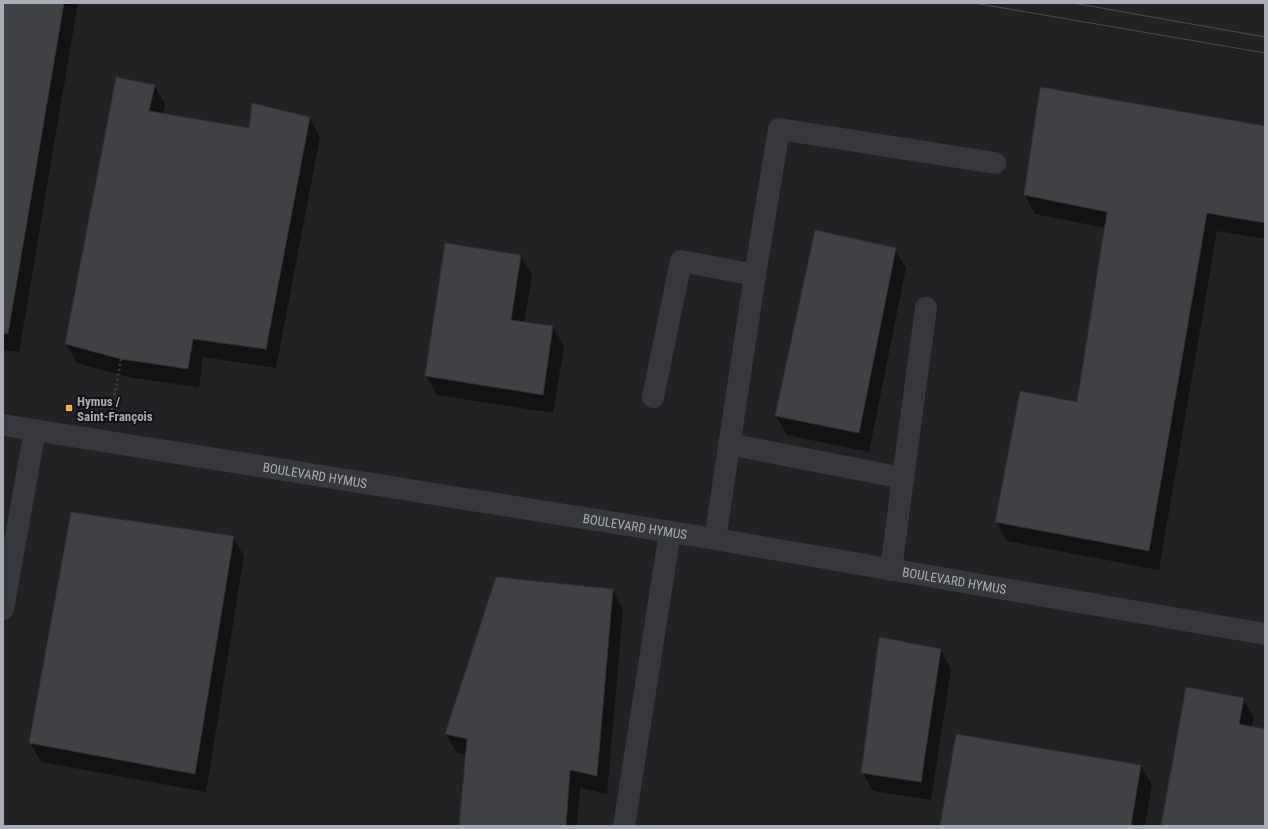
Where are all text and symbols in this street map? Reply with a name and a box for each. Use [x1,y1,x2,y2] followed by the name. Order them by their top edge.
[77,394,153,424] place label: Hymus / Saint-François
[64,403,74,413] marker: Hymus / Saint-François
[262,459,368,491] street label: BOULEVARD HYMUS
[582,510,688,542] street label: BOULEVARD HYMUS
[901,564,1008,597] street label: BOULEVARD HYMUS

